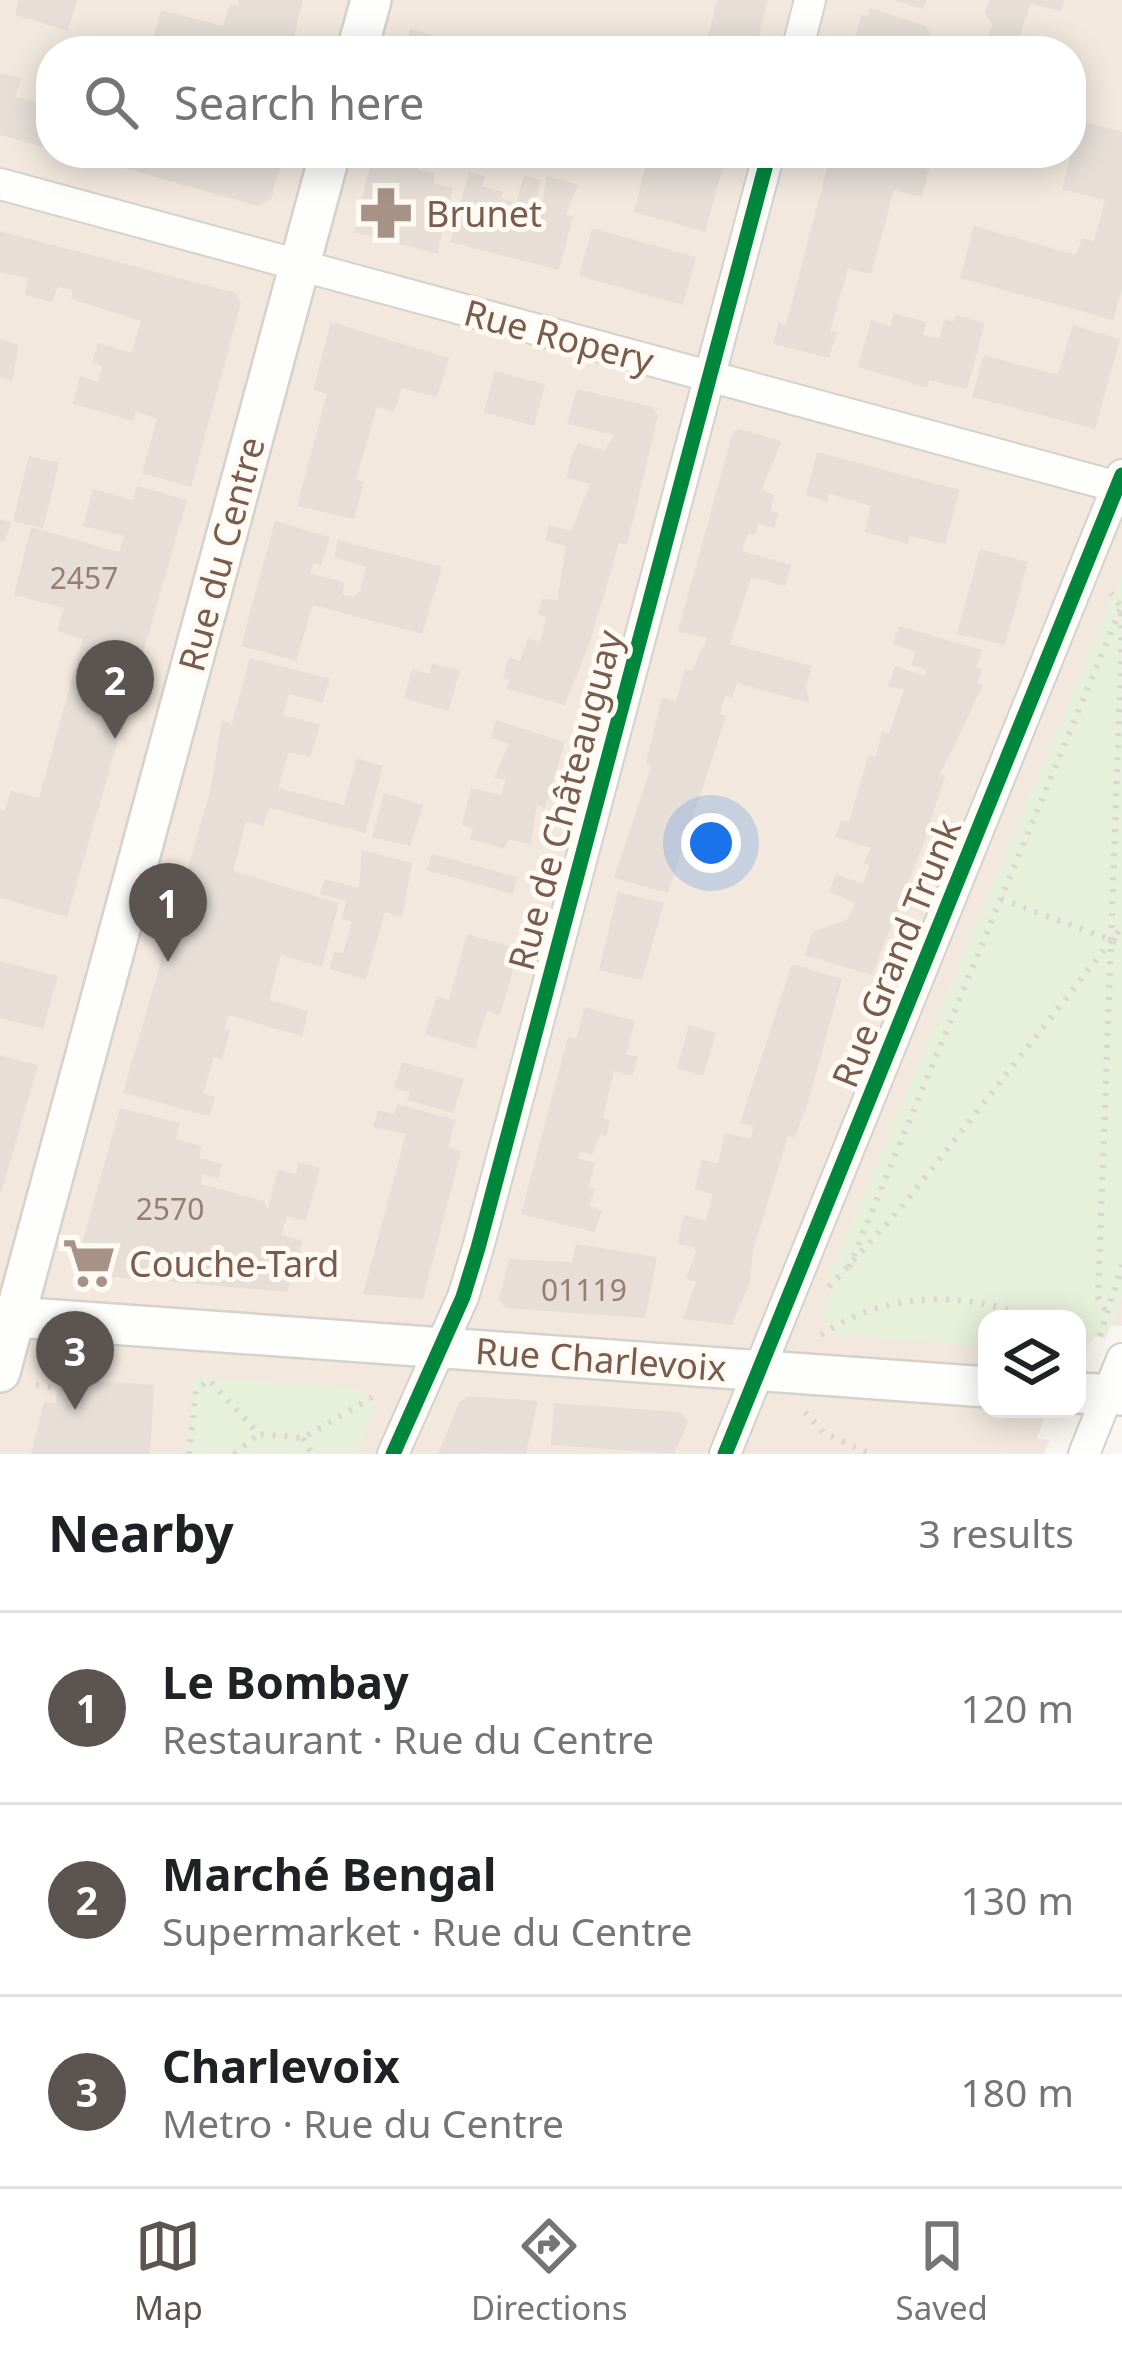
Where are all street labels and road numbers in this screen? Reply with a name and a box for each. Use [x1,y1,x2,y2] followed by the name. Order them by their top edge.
[459,287,660,385] street label: Rue Ropery
[166,431,276,677] street label: Rue du Centre
[496,624,634,975] street label: Rue de Châteauguay
[820,812,972,1094] street label: Rue Grand Trunk
[474,1326,728,1392] street label: Rue Charlevoix

